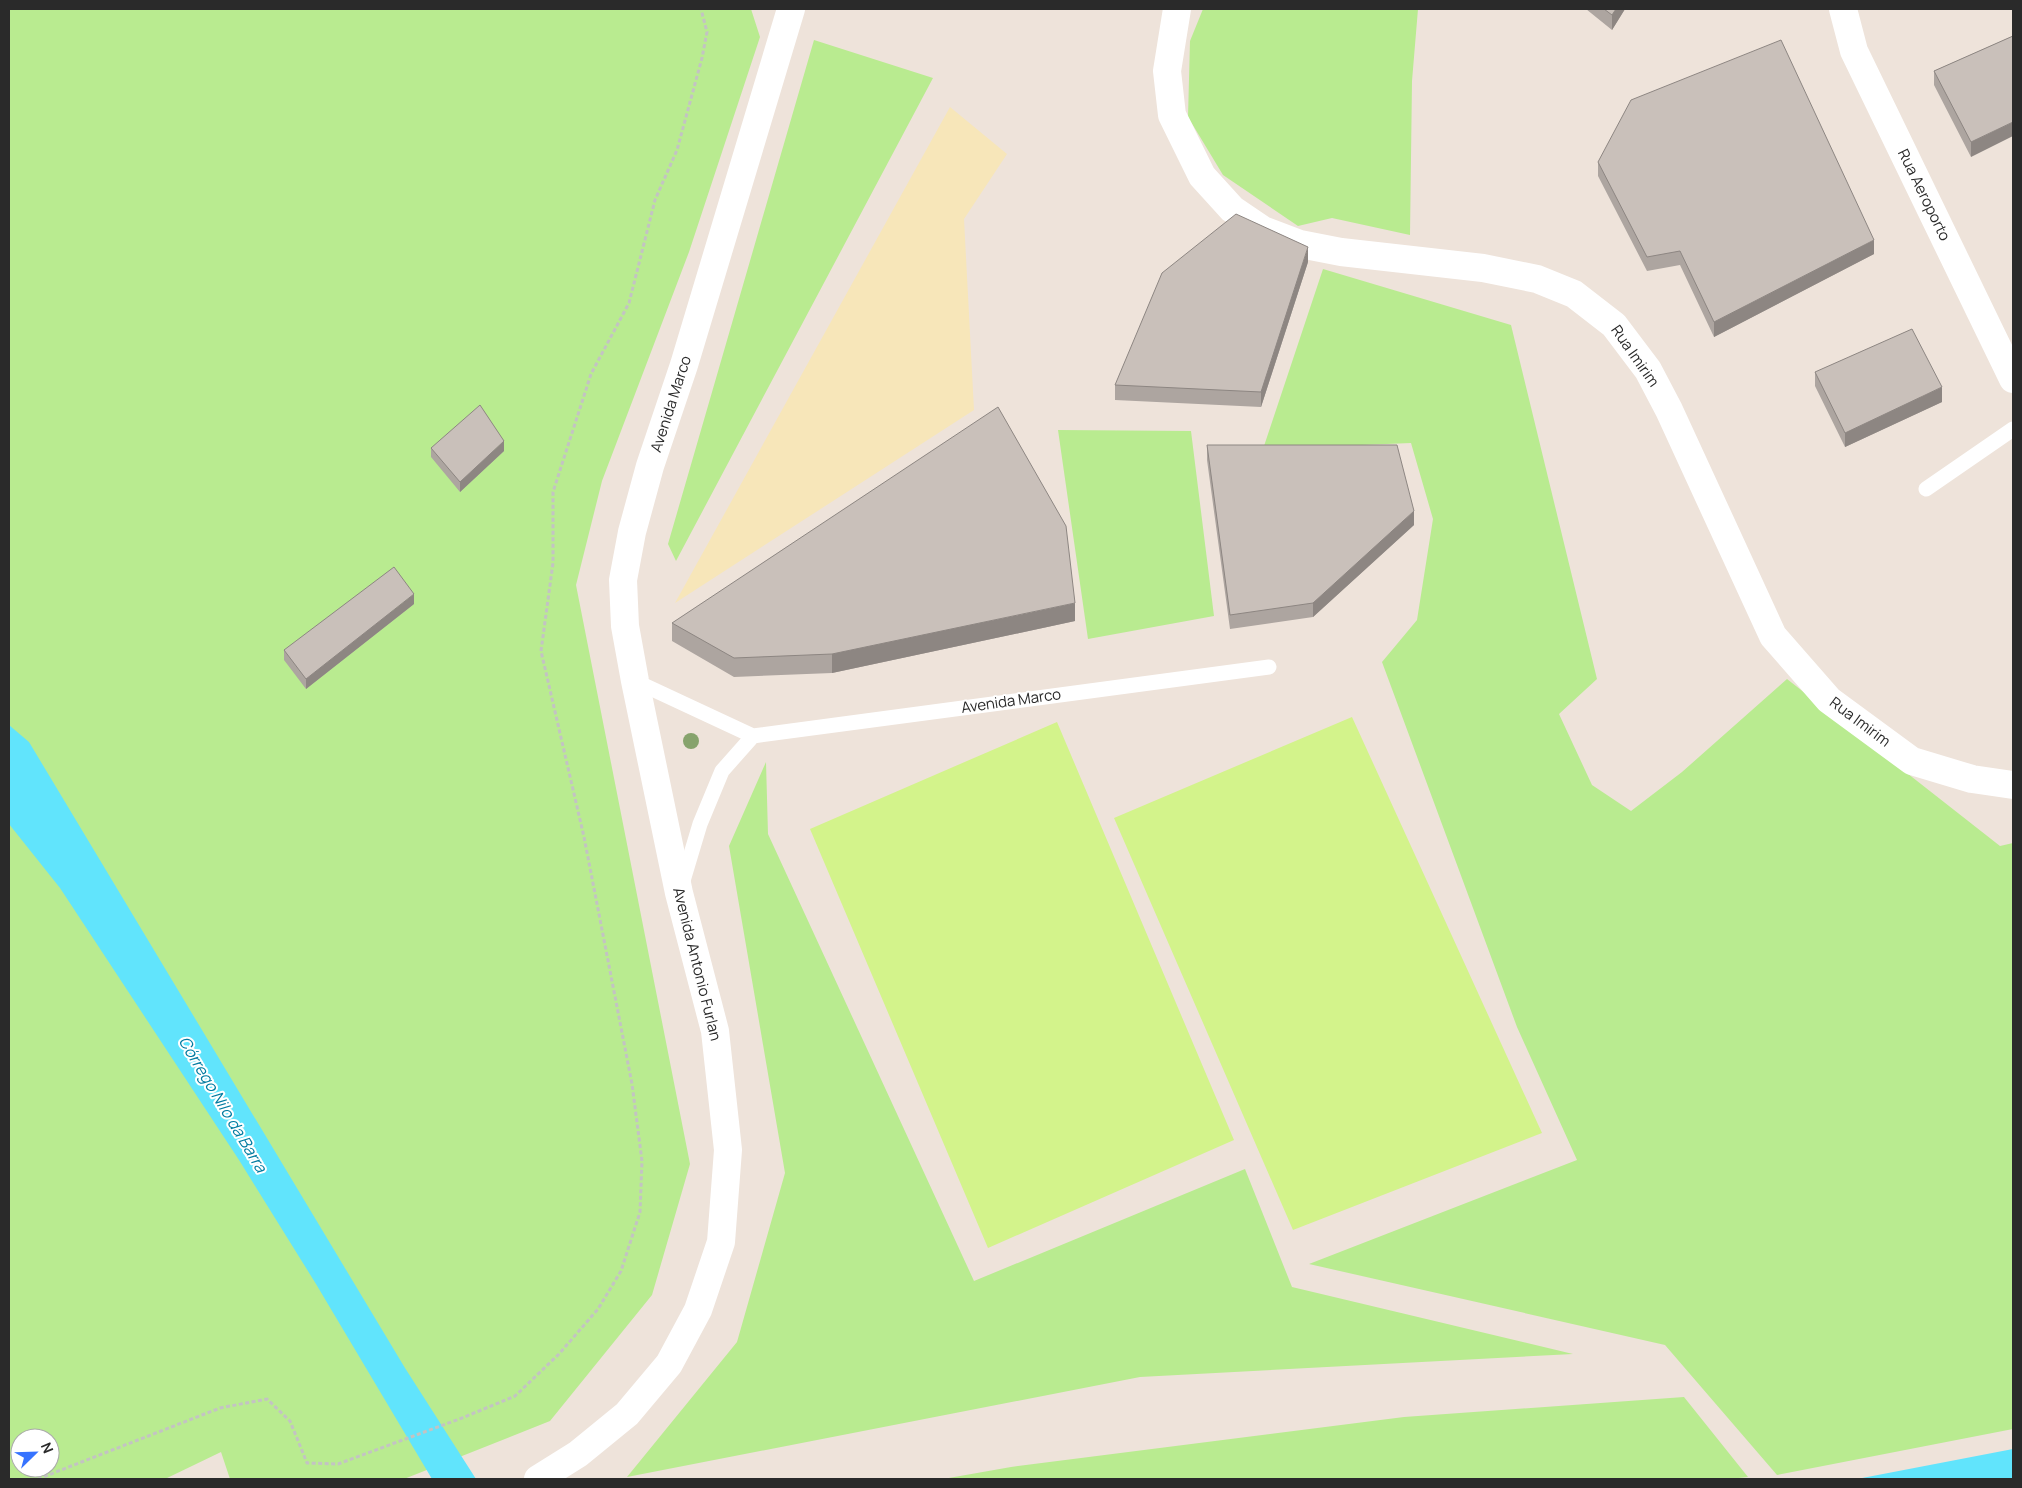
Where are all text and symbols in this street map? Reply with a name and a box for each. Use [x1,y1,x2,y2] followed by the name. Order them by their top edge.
[1893,145,1956,244] street label: Rua Aeroporto
[1606,321,1664,391] street label: Rua Imirim
[645,353,696,455] street label: Avenida Marco
[960,683,1062,718] street label: Avenida Marco
[1826,692,1895,751] street label: Rua Imirim
[668,885,727,1043] street label: Avenida Antonio Furlan
[174,1032,273,1177] water label: Córrego Nilo da Barra
[10,1428,60,1478] north arrow
[37,1439,58,1456] text: N

